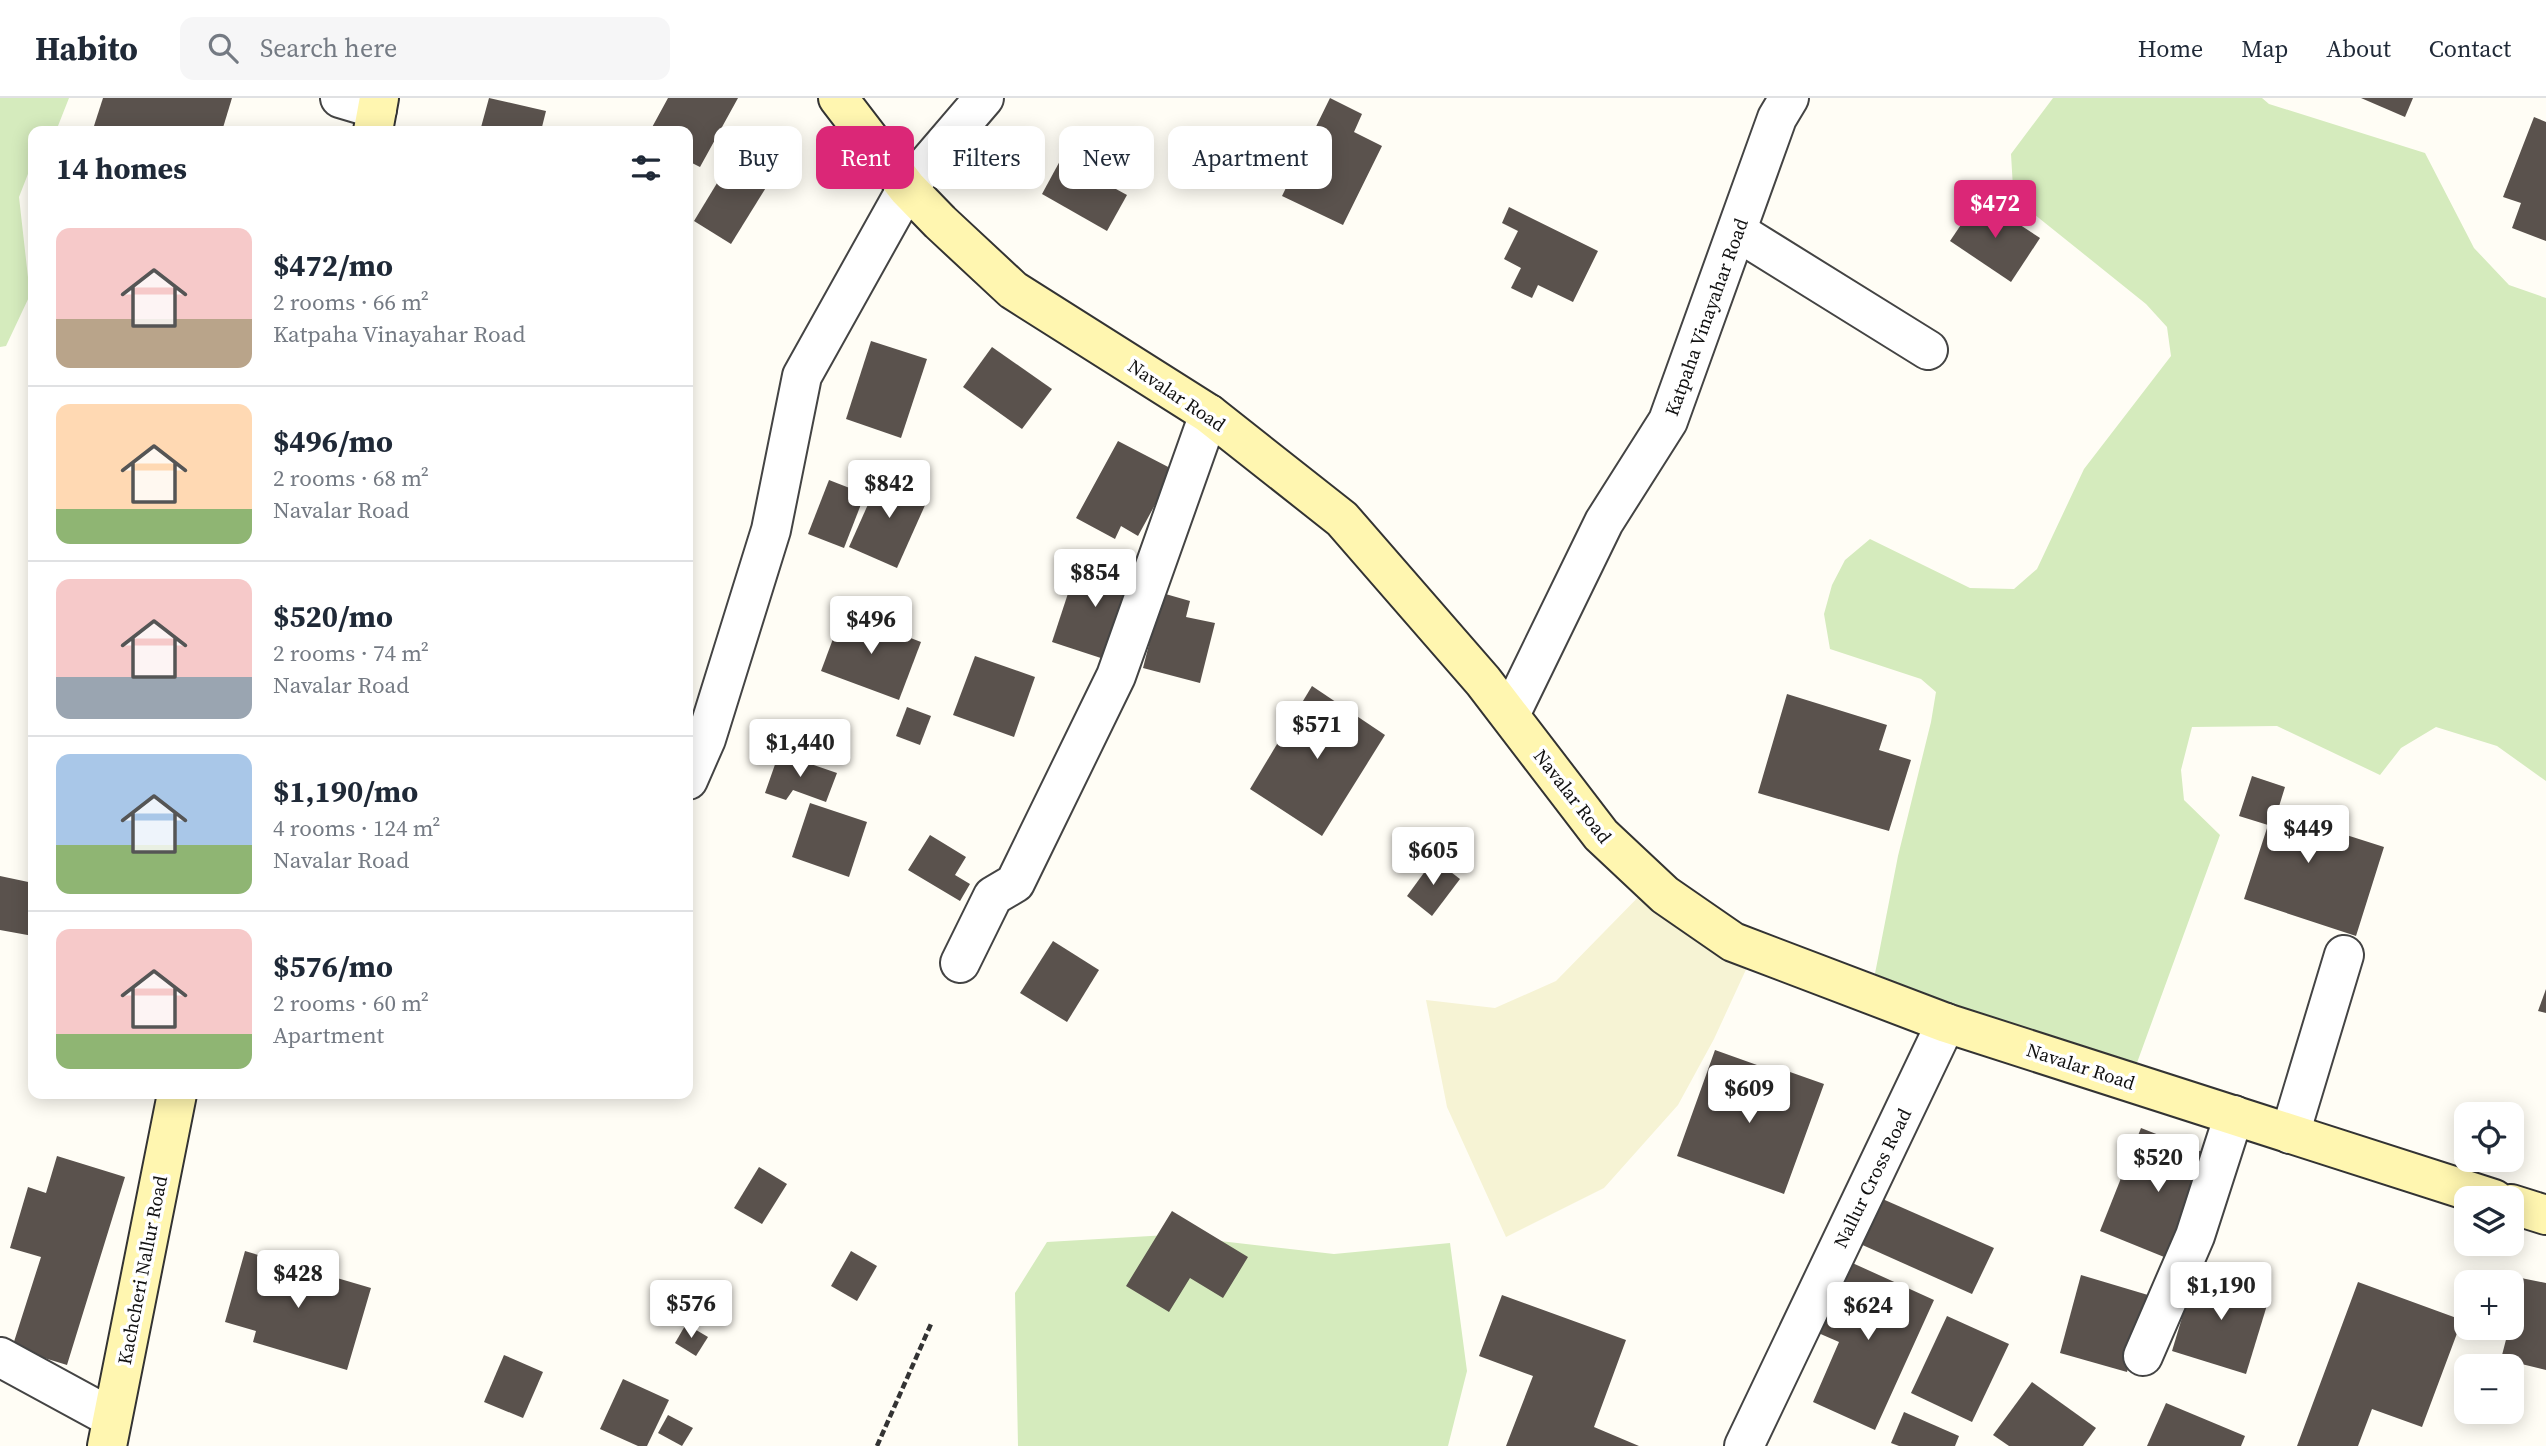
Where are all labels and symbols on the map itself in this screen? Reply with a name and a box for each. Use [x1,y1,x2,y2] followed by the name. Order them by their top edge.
[1954,180,2036,240] pin: $472
[1658,214,1754,419] street label: Katpaha Vinayahar Road
[1123,353,1231,437] street label: Navalar Road
[848,460,930,520] pin: $842
[1054,550,1136,609] pin: $854
[830,596,912,656] pin: $496
[1276,702,1358,761] pin: $571
[743,720,857,779] pin: $1,440
[1528,744,1618,849] street label: Navalar Road
[2267,806,2349,865] pin: $449
[1392,828,1474,887] pin: $605
[2023,1036,2139,1096] street label: Navalar Road
[1708,1066,1790,1125] pin: $609
[1827,1104,1917,1252] street label: Nallur Cross Road
[2117,1134,2199,1194] pin: $520
[111,1173,173,1367] street label: Kachcheri Nallur Road
[257,1250,339,1310] pin: $428
[2164,1262,2278,1322] pin: $1,190
[650,1280,732,1340] pin: $576
[1827,1282,1909,1342] pin: $624

